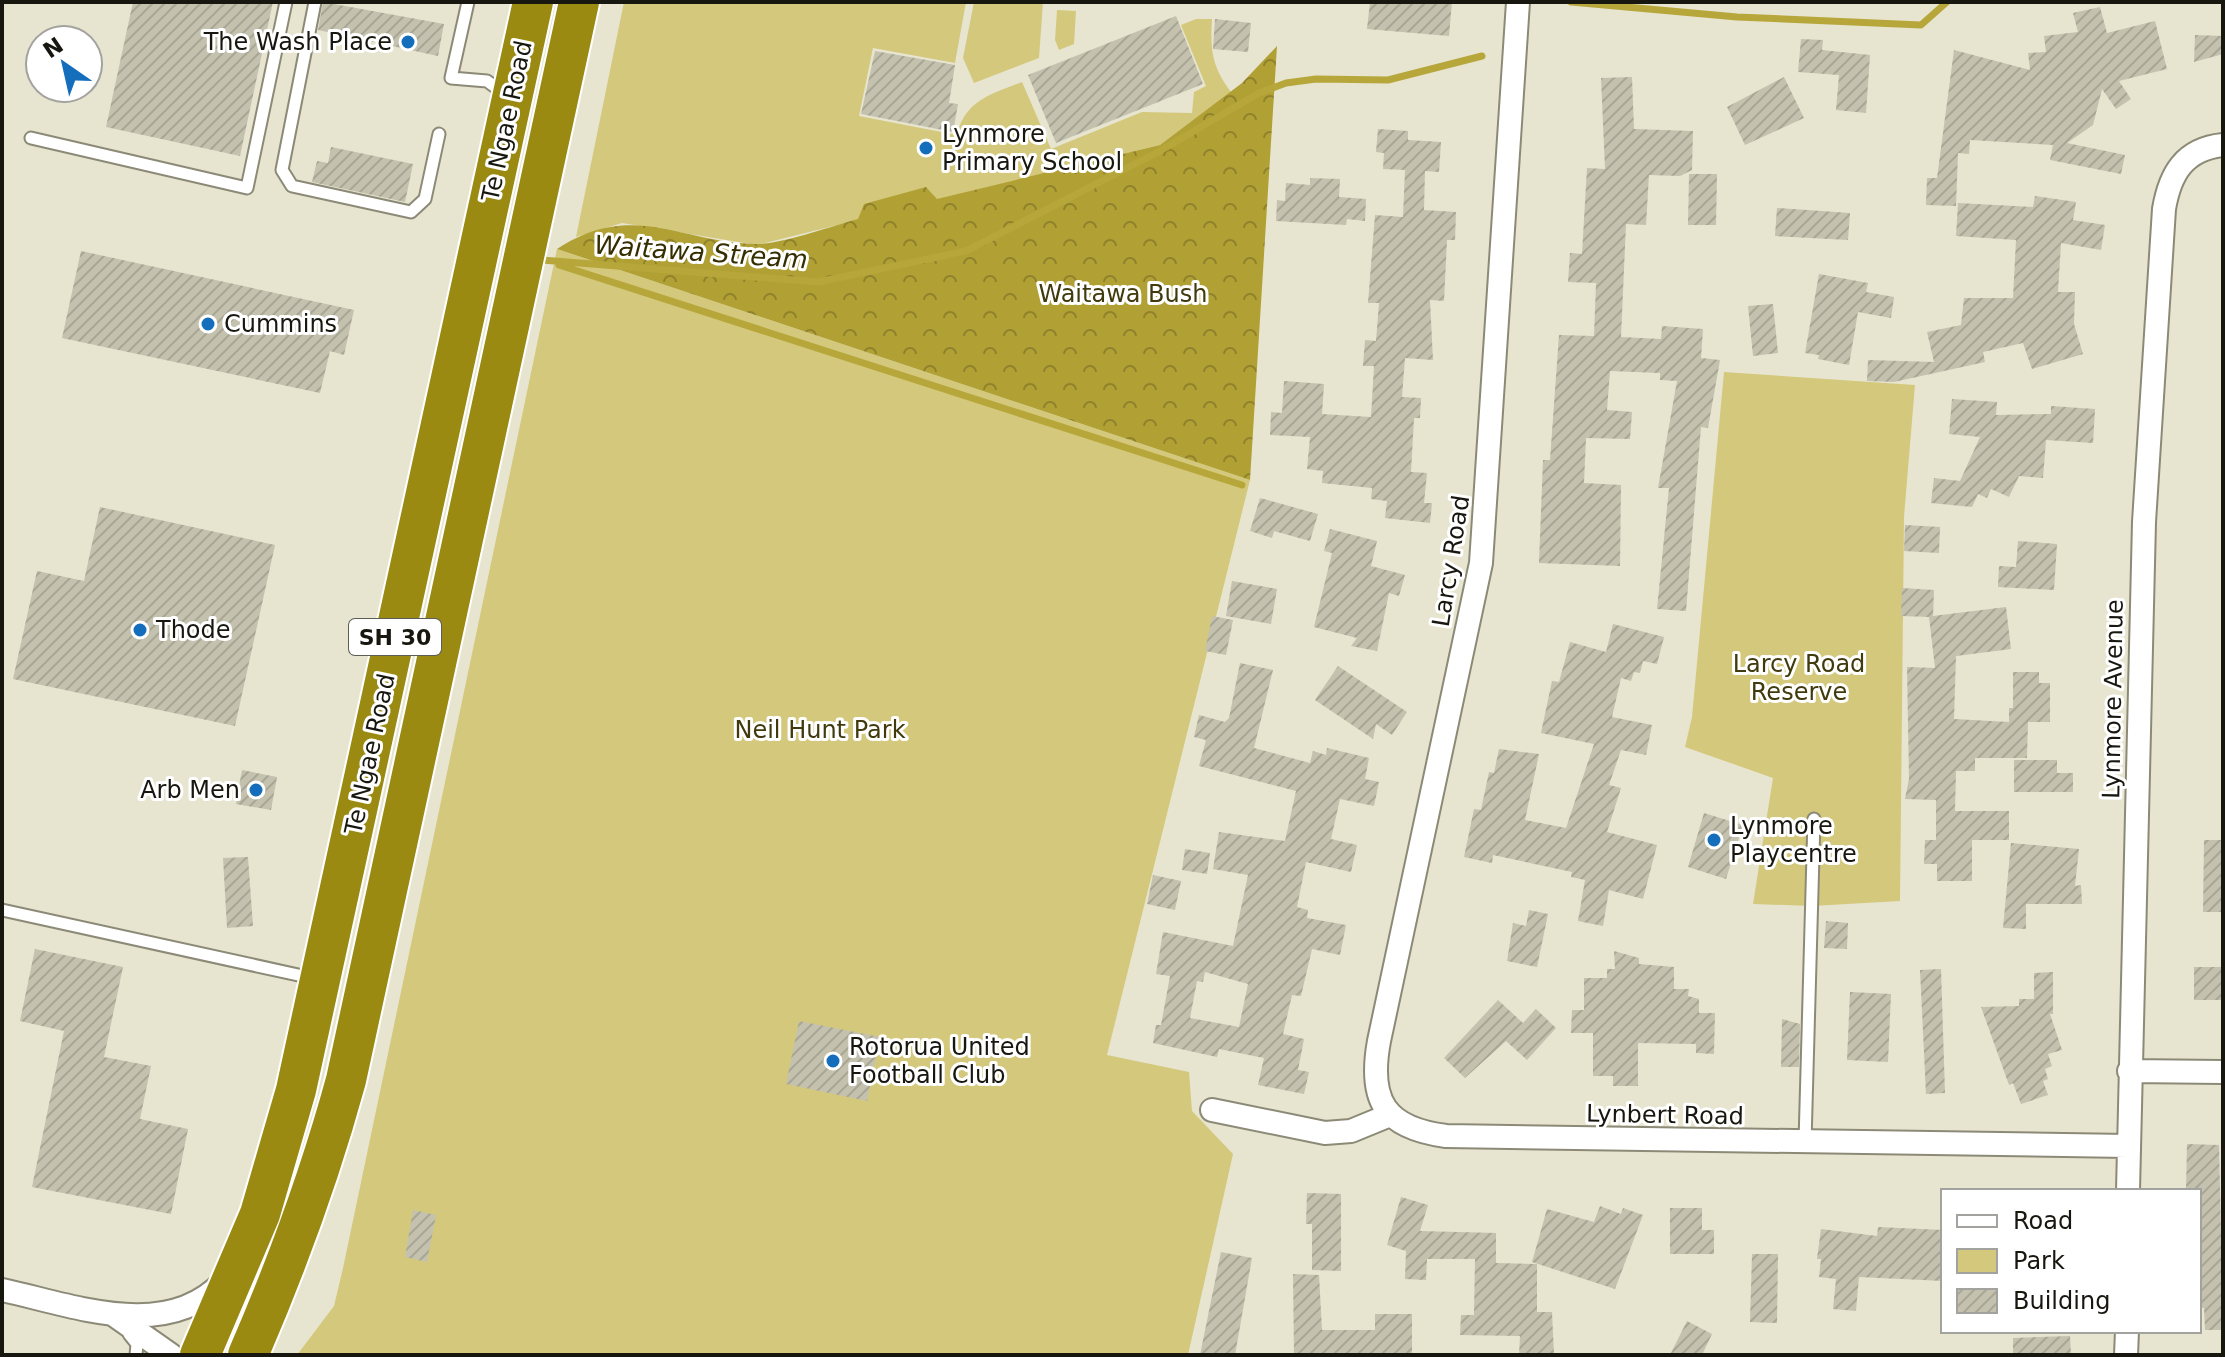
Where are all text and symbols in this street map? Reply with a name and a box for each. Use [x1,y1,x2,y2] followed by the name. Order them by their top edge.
[24,24,104,104] north arrow
[203,28,392,56] place label: The Wash Place
[38,32,68,63] text: N
[399,33,417,51] marker: The Wash Place
[476,38,538,205] street label: Te Ngae Road
[942,120,1122,176] place label: Lynmore Primary School
[917,139,935,157] marker: Lynmore Primary School
[593,230,809,274] water label: Waitawa Stream
[1038,280,1208,308] park label: Waitawa Bush
[224,310,337,338] place label: Cummins
[199,315,217,333] marker: Cummins
[1427,493,1475,629] street label: Larcy Road
[2097,599,2129,799] street label: Lynmore Avenue
[155,616,231,644] place label: Thode
[349,619,441,655] road number: SH 30
[131,621,149,639] marker: Thode
[1733,650,1865,706] park label: Larcy Road Reserve
[339,671,401,838] street label: Te Ngae Road
[734,716,906,744] park label: Neil Hunt Park
[140,776,240,804] place label: Arb Men
[247,781,265,799] marker: Arb Men
[1730,812,1857,868] place label: Lynmore Playcentre
[1705,831,1723,849] marker: Lynmore Playcentre
[849,1033,1030,1089] place label: Rotorua United Football Club
[824,1052,842,1070] marker: Rotorua United Football Club
[1586,1100,1744,1130] street label: Lynbert Road
[1941,1189,2201,1333] legend
[2013,1207,2073,1235] text: Road
[2013,1247,2065,1275] text: Park
[2013,1287,2110,1315] text: Building

